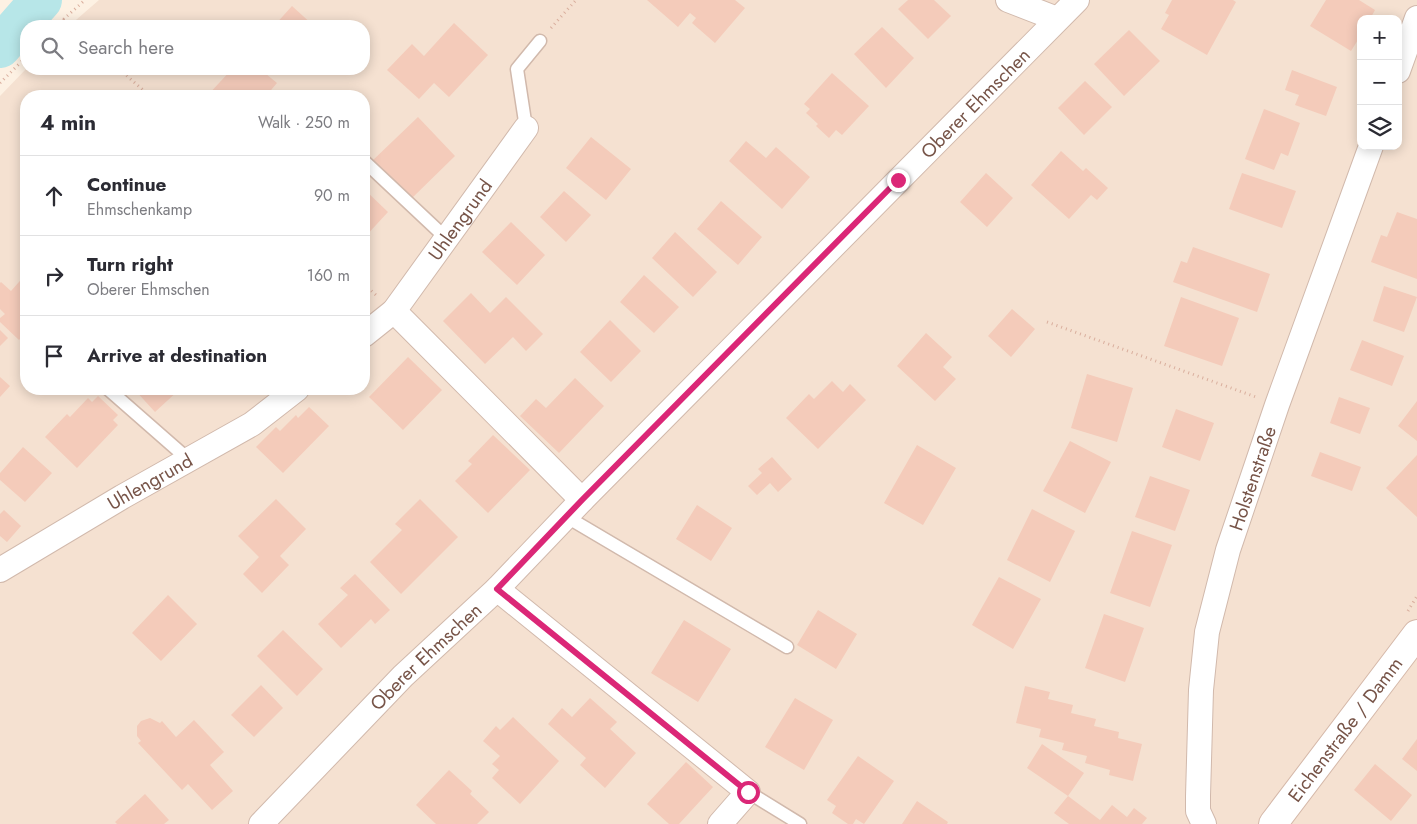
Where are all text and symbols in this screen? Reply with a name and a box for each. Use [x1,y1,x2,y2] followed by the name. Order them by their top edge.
[1357,15,1402,150] map controls
[1357,15,1402,60] button: +
[20,20,370,75] search box
[38,34,66,62] icon: search
[78,34,174,61] text: Search here
[914,42,1036,164] street label: Oberer Ehmschen
[1357,60,1402,105] button: −
[1357,105,1402,150] button: layers
[40,108,96,138] text: 4 min
[258,111,350,134] text: Walk · 250 m
[887,169,910,192] route end
[87,171,166,198] text: Continue
[421,174,498,266] street label: Uhlengrund
[40,182,68,210] icon: ahead
[314,184,350,207] text: 90 m
[87,198,192,221] text: Ehmschenkamp
[87,251,173,278] text: Turn right
[40,262,68,290] icon: right
[307,264,350,287] text: 160 m
[87,278,210,301] text: Oberer Ehmschen
[40,342,68,370] icon: arrive
[87,342,267,369] text: Arrive at destination
[1222,422,1283,534] street label: Holstenstraße
[102,447,197,516] street label: Uhlengrund
[364,596,488,716] street label: Oberer Ehmschen
[1281,651,1409,807] street label: Eichenstraße / Damm
[737,781,760,804] route start

